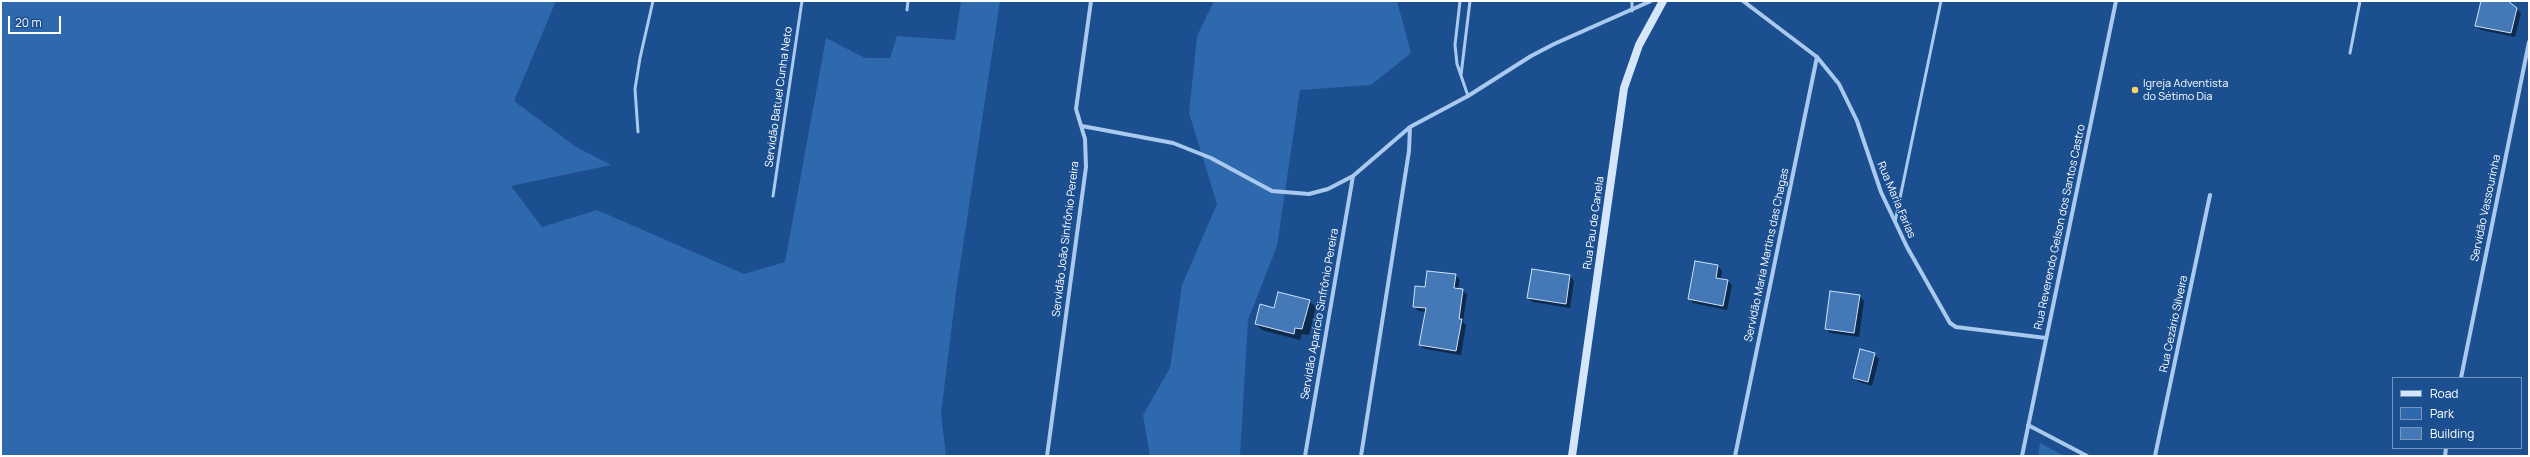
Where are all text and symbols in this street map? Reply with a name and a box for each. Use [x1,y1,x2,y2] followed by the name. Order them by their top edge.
[10,8,63,34] scale bar
[15,14,42,31] text: 20 m
[763,26,795,168] street label: Servidão Batuel Cunha Neto
[2143,77,2228,103] place label: Igreja Adventista do Sétimo Dia
[2130,85,2140,95] marker: Igreja Adventista do Sétimo Dia
[2032,123,2088,331] street label: Rua Reverendo Gelson dos Santos Castro
[2468,153,2504,263] street label: Servidão Vassourinha
[1050,160,1082,318] street label: Servidão João Sinfrônio Pereira
[1874,160,1918,240] street label: Rua Maria Farias
[1742,167,1792,343] street label: Servidão Maria Martins das Chagas
[1581,176,1607,270] street label: Rua Pau de Canela
[1298,227,1342,401] street label: Servidão Aparício Sinfrônio Pereira
[2157,274,2191,374] street label: Rua Cezário Silveira
[2392,377,2522,449] legend
[2430,385,2458,402] text: Road
[2430,405,2454,422] text: Park
[2430,425,2474,442] text: Building

